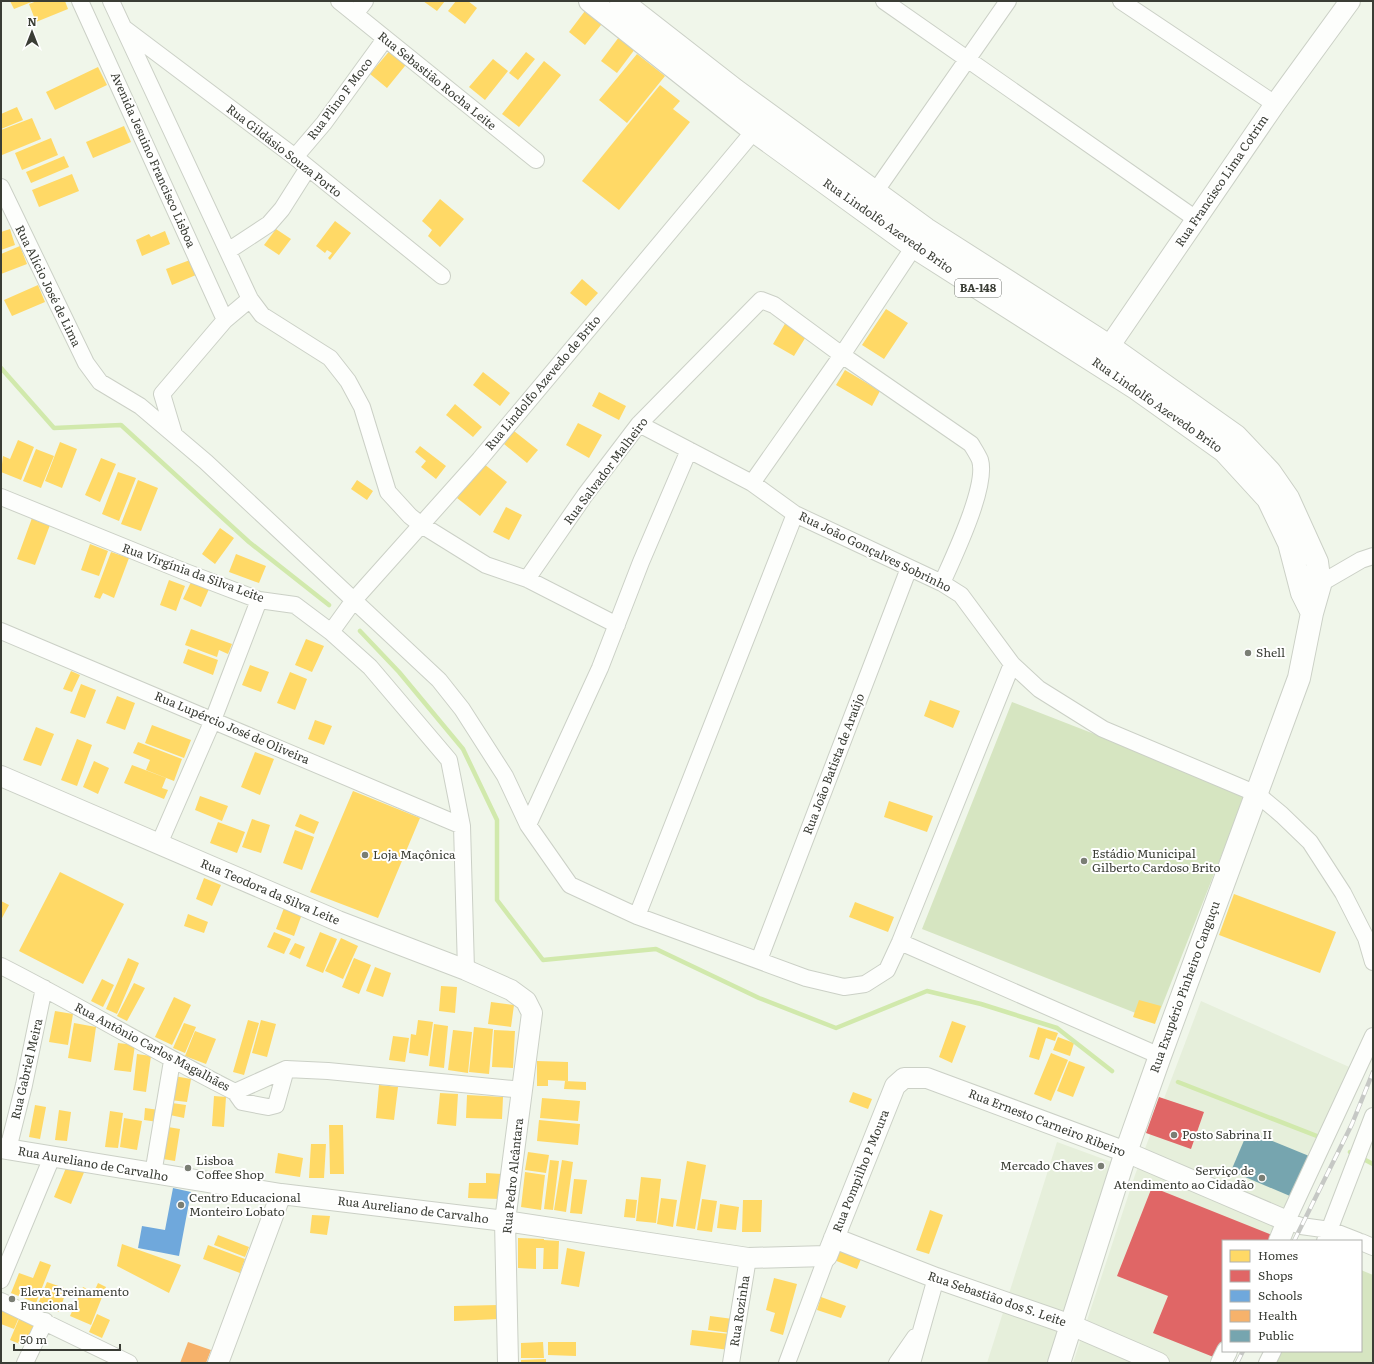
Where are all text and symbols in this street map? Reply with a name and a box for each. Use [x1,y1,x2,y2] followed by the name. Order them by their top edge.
[12,12,52,52] north arrow
[27,13,37,29] text: N
[374,27,501,134] street label: Rua Sebastião Rocha Leite
[302,54,376,143] street label: Rua Plino F Moco
[107,69,201,251] street label: Avenida Jesuino Francisco Lisboa
[223,99,346,201] street label: Rua Gildásio Souza Porto
[1170,111,1272,250] street label: Rua Francisco Lima Cotrim
[820,173,957,277] street label: Rua Lindolfo Azevedo Brito
[12,222,87,350] street label: Rua Alício José de Lima
[955,279,1001,297] road number: BA-148
[480,311,604,454] street label: Rua Lindolfo Azevedo de Brito
[1089,352,1226,456] street label: Rua Lindolfo Azevedo Brito
[559,413,652,528] street label: Rua Salvador Malheiro
[796,506,955,596] street label: Rua João Gonçalves Sobrinho
[120,538,267,606] street label: Rua Virgínia da Silva Leite
[1256,643,1285,661] place label: Shell
[1243,648,1253,658] marker: Shell
[152,686,313,768] street label: Rua Lupércio José de Oliveira
[798,690,868,837] street label: Rua João Batista de Araújo
[1092,844,1221,876] place label: Estádio Municipal Gilberto Cardoso Brito
[373,845,456,863] place label: Loja Maçônica
[360,850,370,860] marker: Loja Maçônica
[198,854,343,929] street label: Rua Teodora da Silva Leite
[1079,856,1089,866] marker: Estádio Municipal Gilberto Cardoso Brito
[1144,898,1224,1075] street label: Rua Exupério Pinheiro Canguçu
[72,997,234,1095] street label: Rua Antônio Carlos Magalhães
[6,1016,47,1121] street label: Rua Gabriel Meira
[966,1084,1129,1160] street label: Rua Ernesto Carneiro Ribeiro
[827,1106,893,1235] street label: Rua Pompilho P Moura
[497,1117,527,1235] street label: Rua Pedro Alcântara
[1182,1125,1272,1143] place label: Posto Sabrina II
[1169,1130,1179,1140] marker: Posto Sabrina II
[17,1141,170,1185] street label: Rua Aureliano de Carvalho
[196,1151,264,1183] place label: Lisboa Coffee Shop
[1000,1156,1094,1174] place label: Mercado Chaves
[1096,1161,1106,1171] marker: Mercado Chaves
[1113,1161,1254,1193] place label: Serviço de Atendimento ao Cidadão
[183,1163,193,1173] marker: Lisboa Coffee Shop
[1257,1173,1267,1183] marker: Serviço de Atendimento ao Cidadão
[189,1188,301,1220] place label: Centro Educacional Monteiro Lobato
[336,1191,490,1227] street label: Rua Aureliano de Carvalho
[176,1200,186,1210] marker: Centro Educacional Monteiro Lobato
[1222,1240,1362,1352] legend
[1258,1246,1298,1264] text: Homes
[926,1266,1069,1330] street label: Rua Sebastião dos S. Leite
[1258,1266,1293,1284] text: Shops
[724,1273,754,1348] street label: Rua Rozinha
[20,1282,129,1314] place label: Eleva Treinamento Funcional
[1258,1286,1303,1304] text: Schools
[7,1294,17,1304] marker: Eleva Treinamento Funcional
[1258,1306,1297,1324] text: Health
[14,1326,120,1352] scale bar
[1258,1326,1294,1344] text: Public
[20,1330,47,1348] text: 50 m

